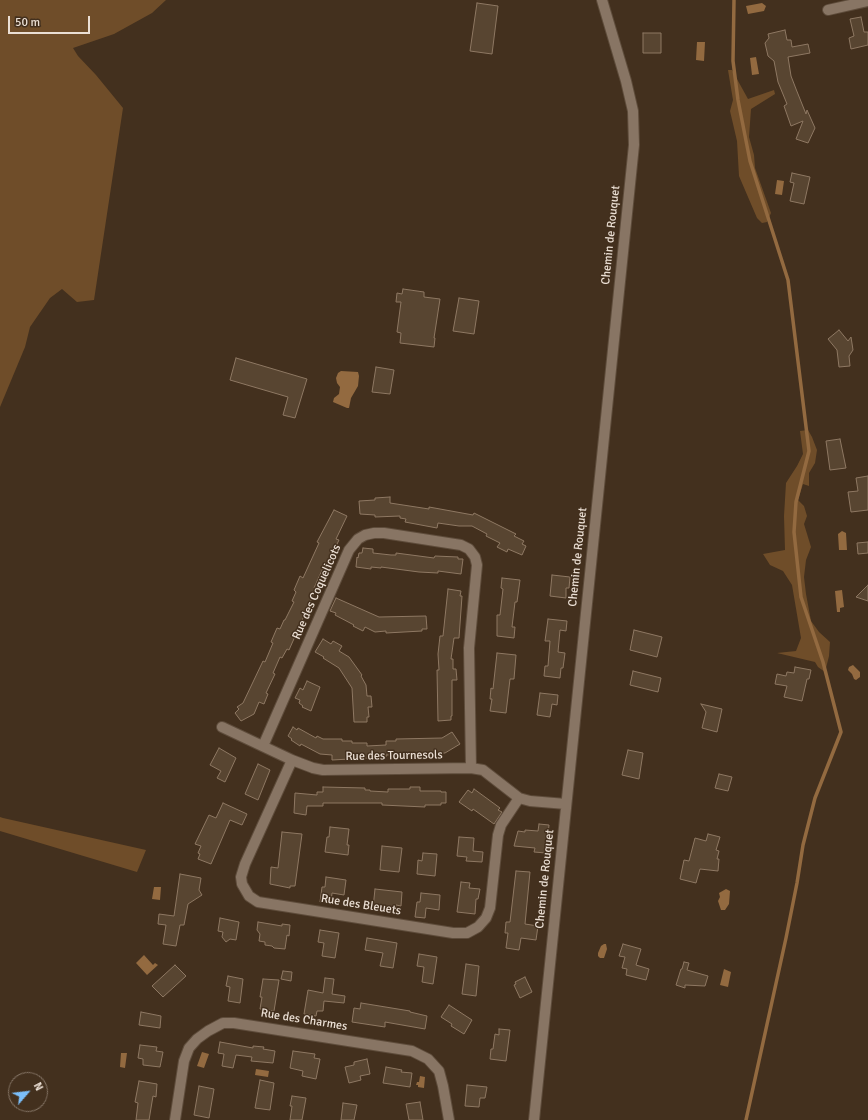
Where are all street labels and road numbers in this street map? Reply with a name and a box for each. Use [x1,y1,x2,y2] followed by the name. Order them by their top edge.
[599,185,623,285] street label: Chemin de Rouquet
[566,507,590,607] street label: Chemin de Rouquet
[290,542,344,642] street label: Rue des Coquelicots
[345,748,443,764] street label: Rue des Tournesols
[533,829,557,929] street label: Chemin de Rouquet
[320,892,402,918] street label: Rue des Bleuets
[260,1006,348,1034] street label: Rue des Charmes

